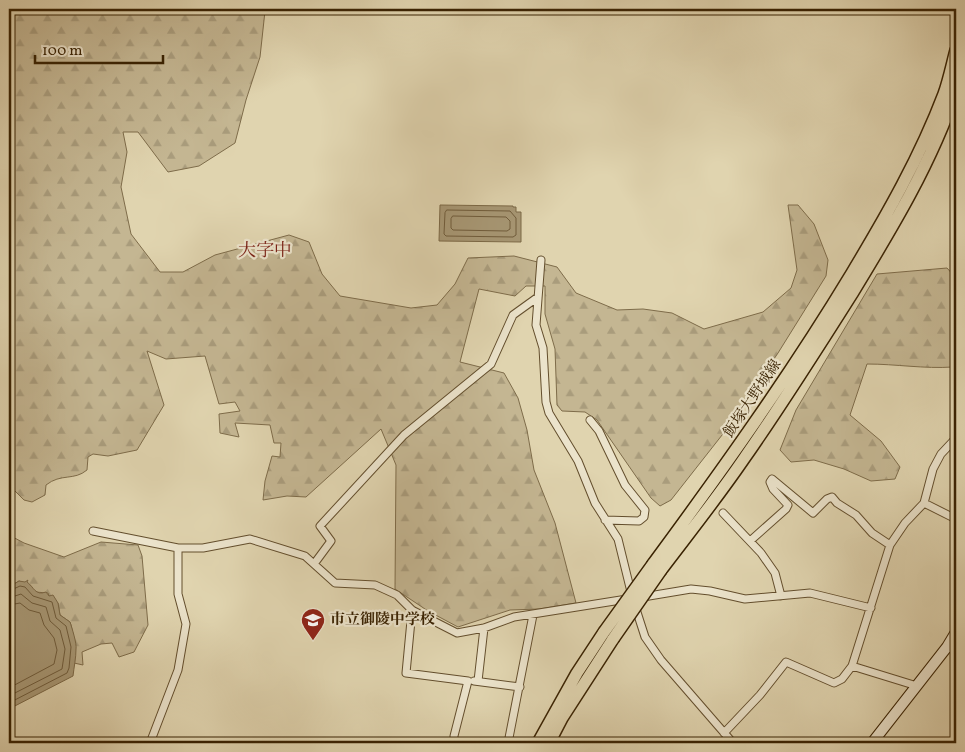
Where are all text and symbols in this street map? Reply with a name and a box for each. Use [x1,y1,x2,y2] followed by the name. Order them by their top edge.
[35,32,162,64] scale bar
[42,41,82,62] text: 100 m
[238,239,292,264] district label: 大字中
[719,356,787,442] street label: 飯塚大野城線
[300,607,326,641] school or university icon: 市立御陵中学校
[330,610,435,631] place label: 市立御陵中学校

